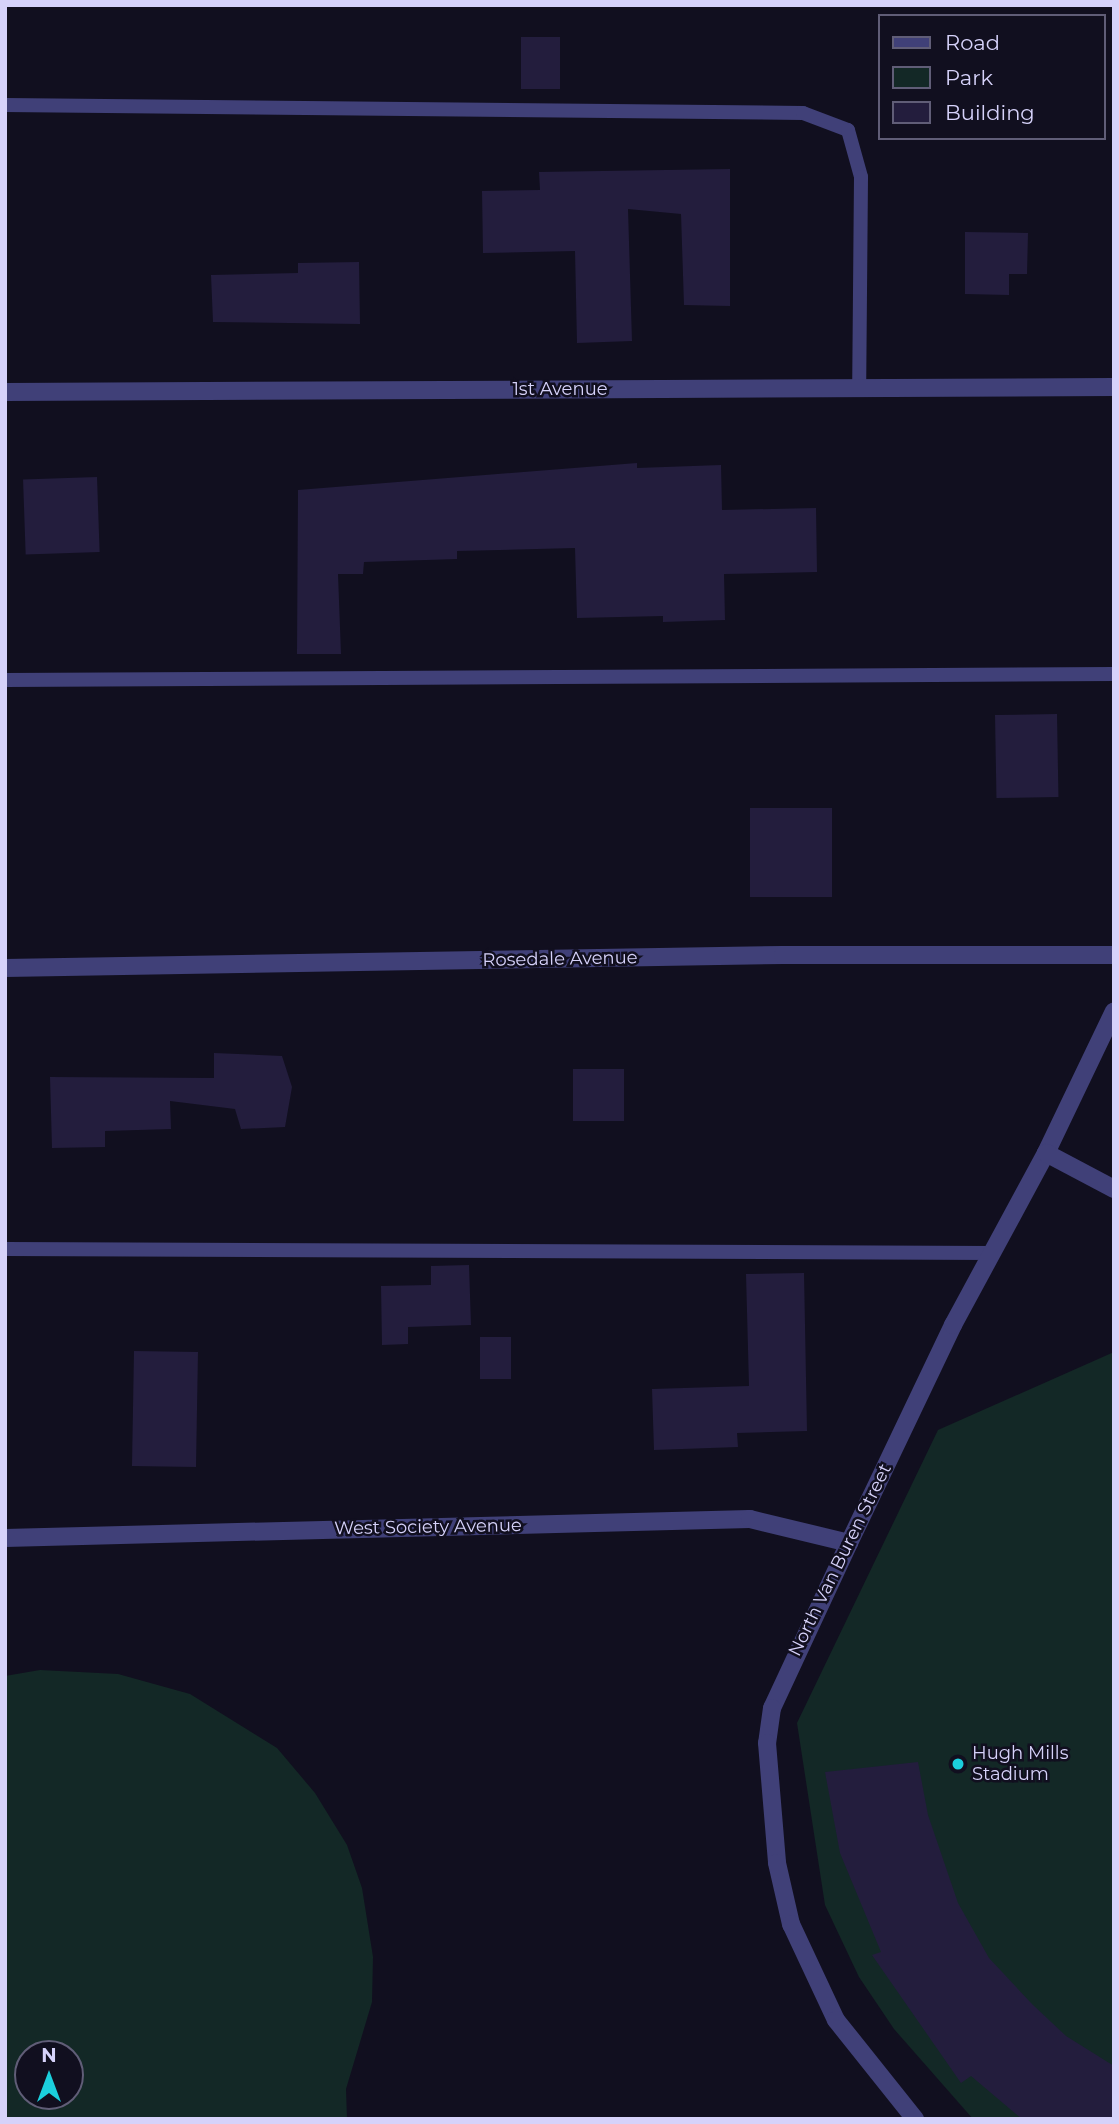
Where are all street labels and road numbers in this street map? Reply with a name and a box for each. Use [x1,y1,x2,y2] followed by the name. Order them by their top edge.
[512,378,608,400] street label: 1st Avenue
[482,947,638,971] street label: Rosedale Avenue
[784,1460,896,1660] street label: North Van Buren Street
[334,1515,522,1539] street label: West Society Avenue

